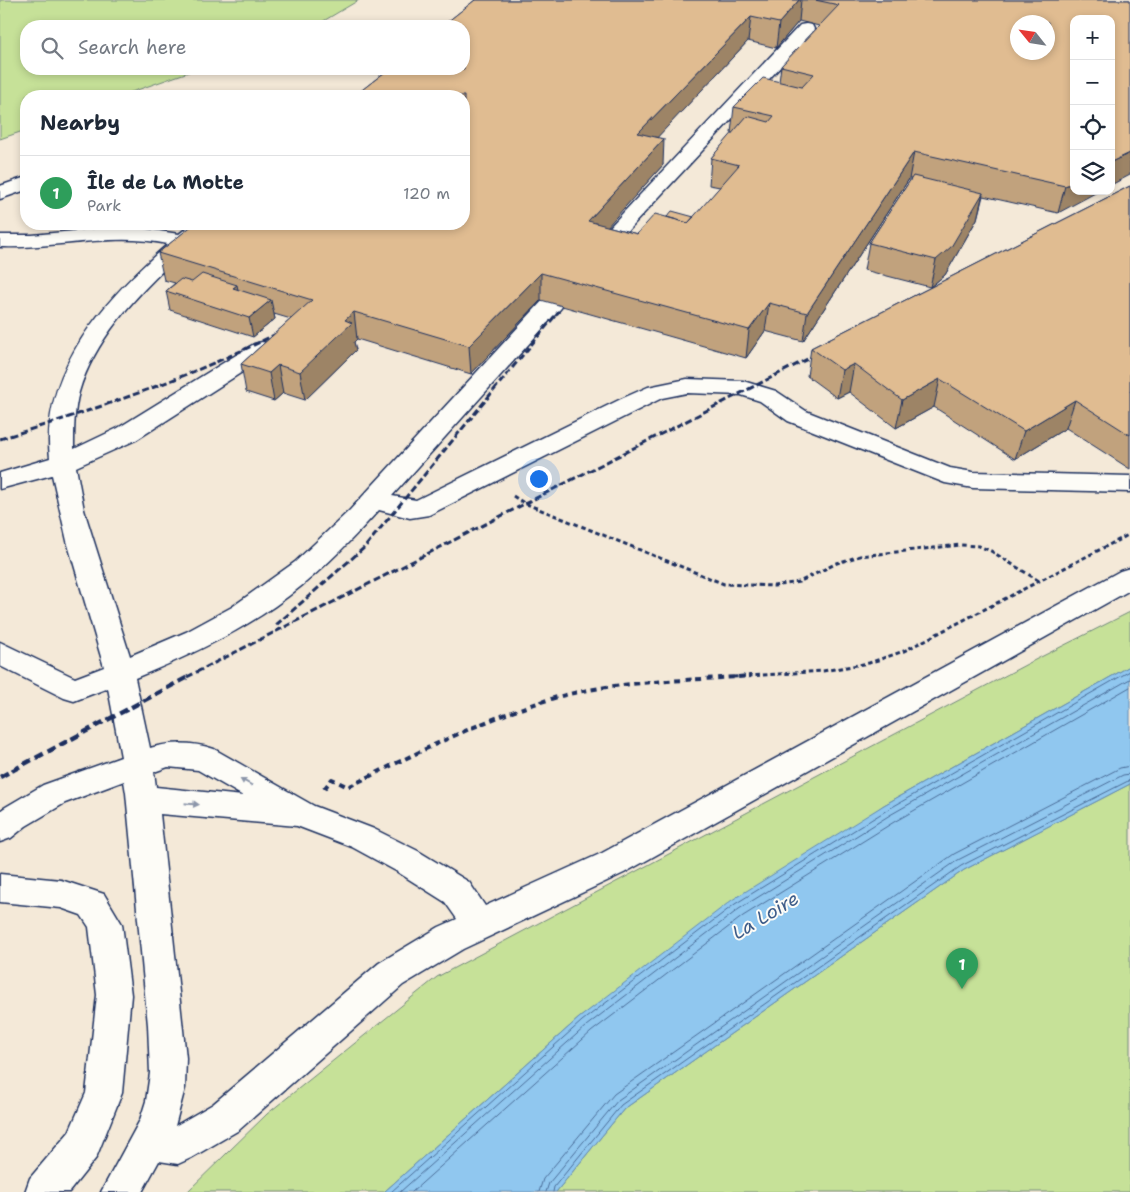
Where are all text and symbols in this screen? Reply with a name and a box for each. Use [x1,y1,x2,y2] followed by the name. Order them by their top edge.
[1010,15,1055,60] north arrow
[1070,15,1115,195] map controls
[1070,15,1115,60] button: +
[20,20,470,75] search box
[38,34,66,62] icon: search
[78,35,187,60] text: Search here
[1070,60,1115,105] button: −
[1070,105,1115,150] button: locate
[40,109,120,137] text: Nearby
[1070,150,1115,195] button: layers
[87,170,244,195] text: Île de La Motte
[52,183,60,204] text: 1
[403,183,450,204] text: 120 m
[87,195,121,216] text: Park
[526,466,552,492] your location
[239,778,252,787] one-way arrow
[184,800,200,808] one-way arrow
[727,886,803,945] water label: La Loire
[946,948,978,989] pin: 1

